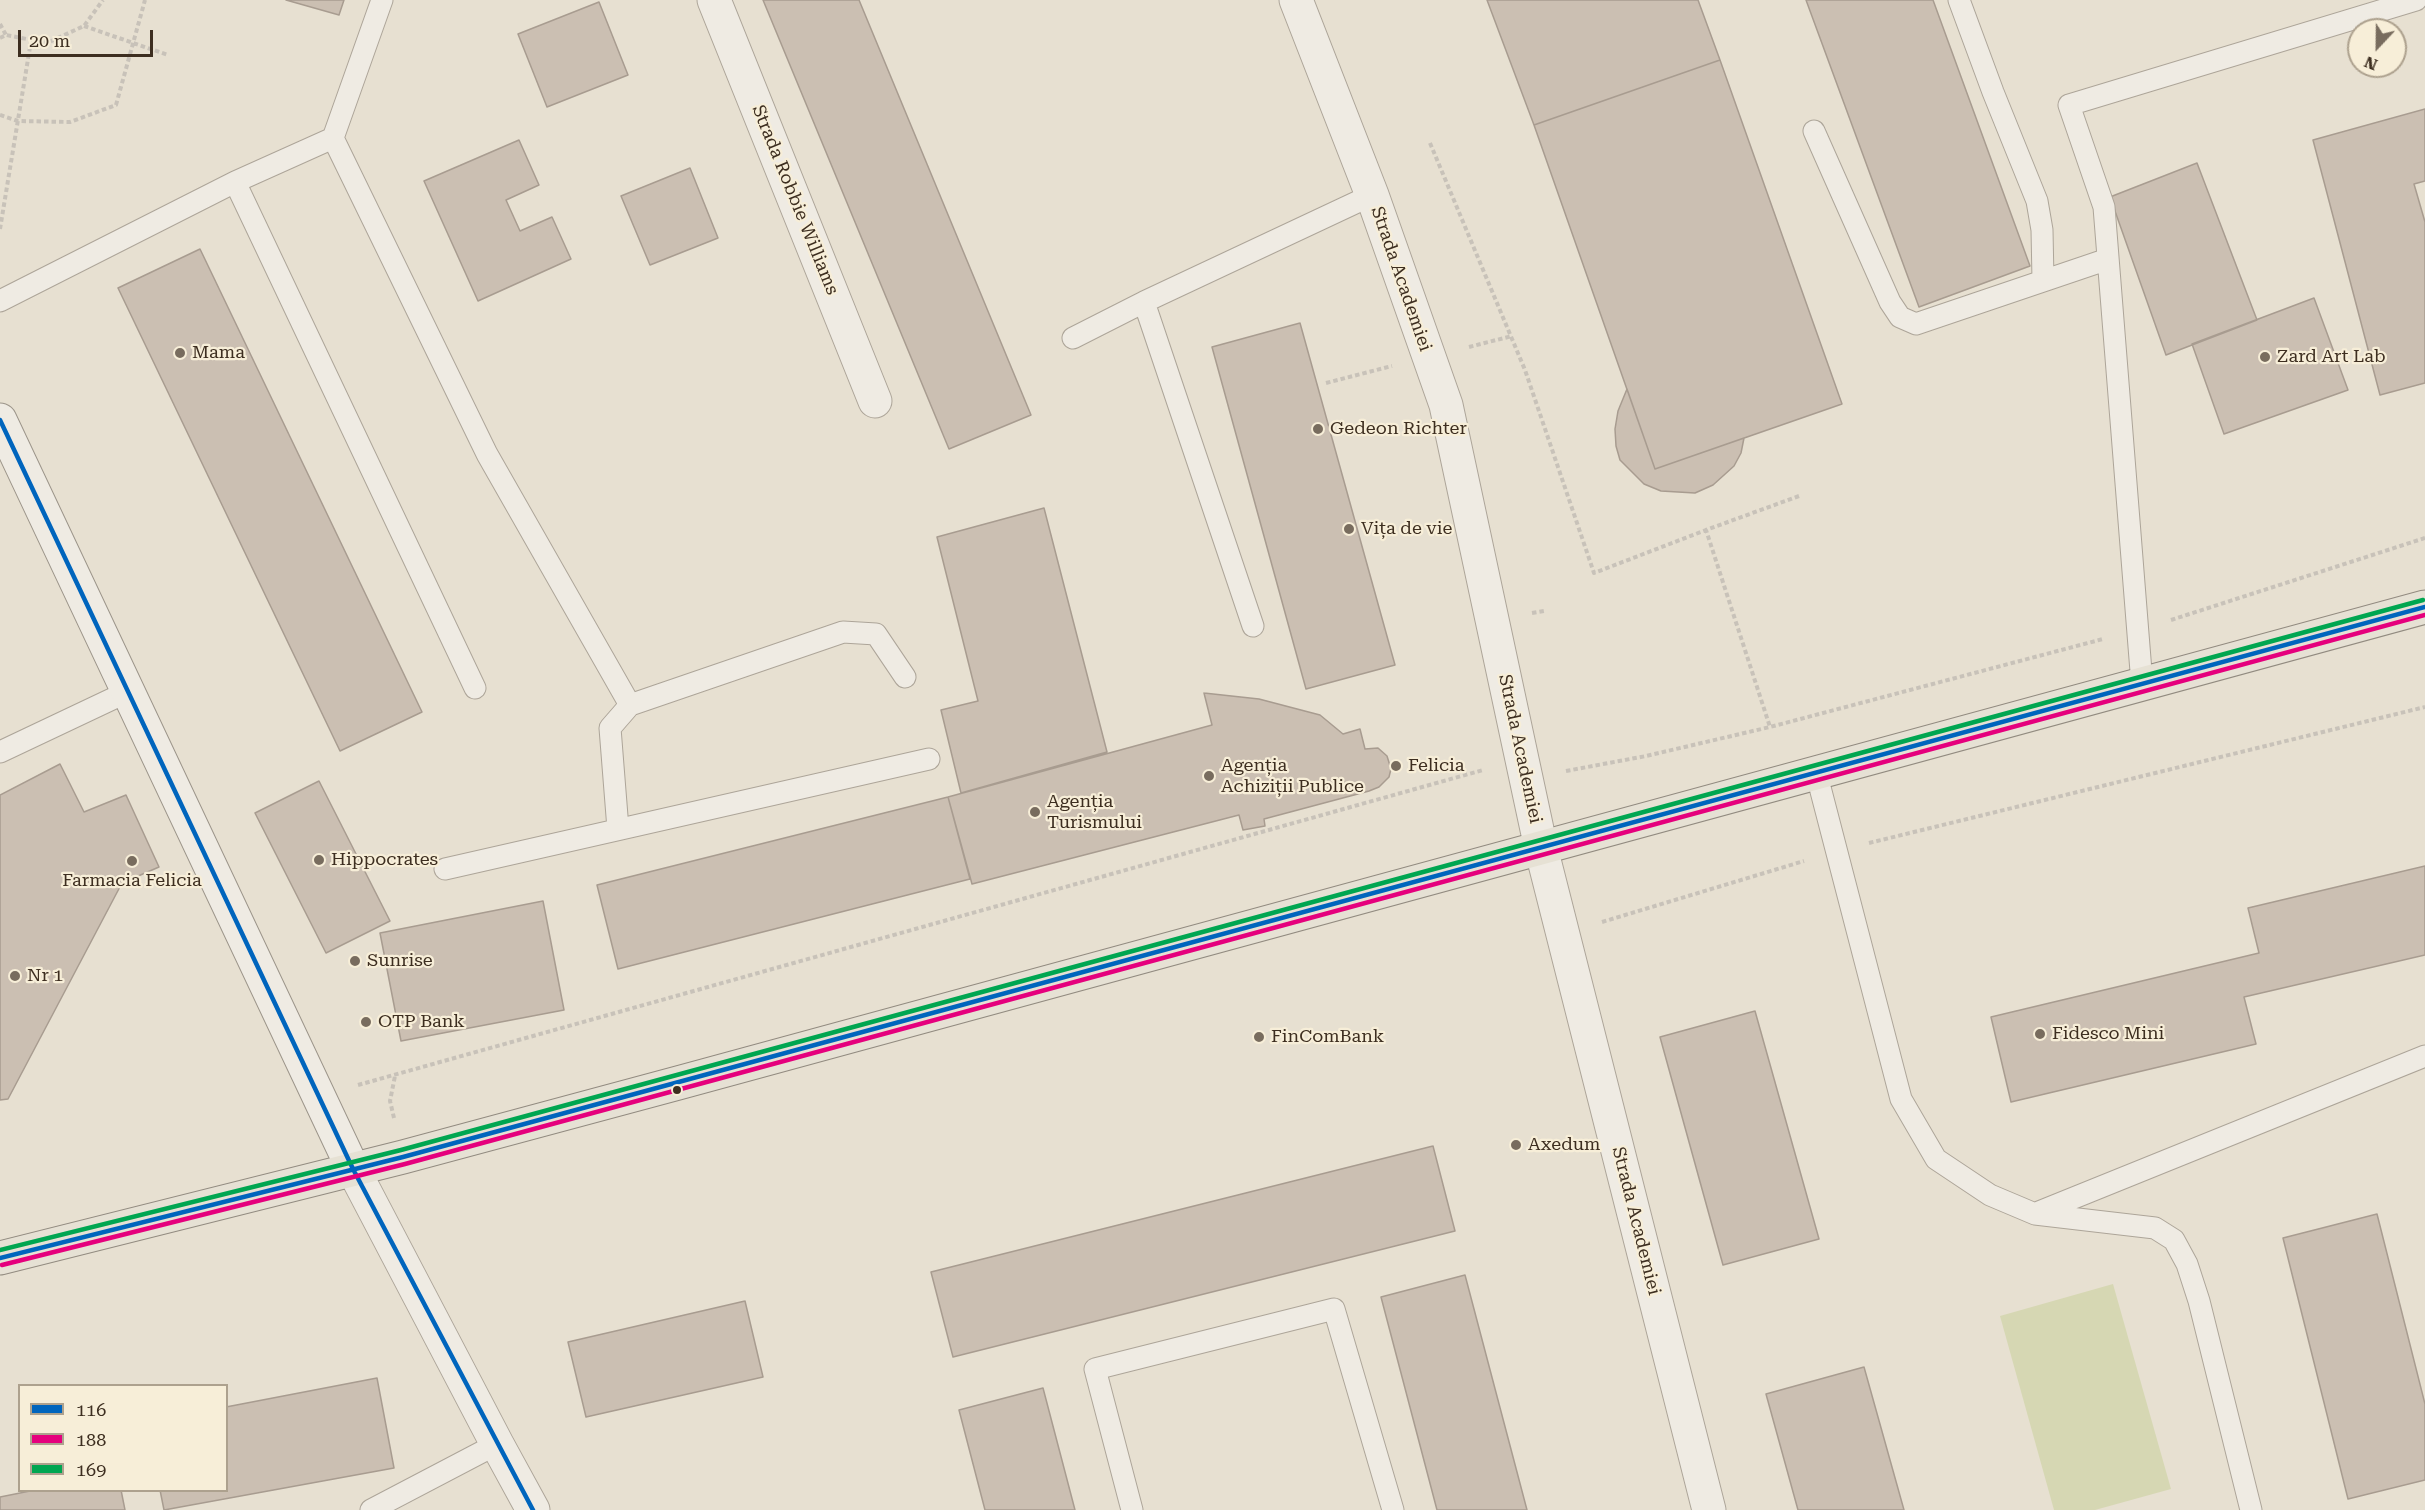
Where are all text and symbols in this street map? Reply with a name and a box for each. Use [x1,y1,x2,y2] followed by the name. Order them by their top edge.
[21,18,156,56] scale bar
[2347,18,2407,78] north arrow
[29,30,70,51] text: 20 m
[2362,52,2380,74] text: N
[747,102,843,298] street label: Strada Robbie Williams
[1366,204,1436,354] street label: Strada Academiei
[192,342,245,364] place label: Mama
[173,346,187,360] marker: Mama
[2277,346,2386,368] place label: Zard Art Lab
[2258,350,2272,364] marker: Zard Art Lab
[1330,418,1467,440] place label: Gedeon Richter
[1311,422,1325,436] marker: Gedeon Richter
[1361,518,1452,540] place label: Vița de vie
[1342,522,1356,536] marker: Vița de vie
[1494,672,1546,826] street label: Strada Academiei
[1221,755,1364,798] place label: Agenția Achiziții Publice
[1408,755,1465,777] place label: Felicia
[1389,759,1403,773] marker: Felicia
[1202,769,1216,783] marker: Agenția Achiziții Publice
[1047,791,1142,834] place label: Agenția Turismului
[1028,805,1042,819] marker: Agenția Turismului
[331,849,438,871] place label: Hippocrates
[312,853,326,867] marker: Hippocrates
[125,854,139,868] marker: Farmacia Felicia
[62,870,202,892] place label: Farmacia Felicia
[367,950,433,972] place label: Sunrise
[348,954,362,968] marker: Sunrise
[27,965,63,987] place label: Nr 1
[8,969,22,983] marker: Nr 1
[378,1011,465,1033] place label: OTP Bank
[359,1015,373,1029] marker: OTP Bank
[2052,1023,2164,1045] place label: Fidesco Mini
[1271,1026,1384,1048] place label: FinComBank
[2033,1027,2047,1041] marker: Fidesco Mini
[1252,1030,1266,1044] marker: FinComBank
[671,1084,683,1096] unlabelled marker
[1528,1134,1600,1156] place label: Axedum
[1509,1138,1523,1152] marker: Axedum
[1607,1145,1665,1297] street label: Strada Academiei
[18,1384,228,1492] legend
[76,1399,106,1420] text: 116
[76,1429,106,1450] text: 188
[76,1459,106,1480] text: 169

